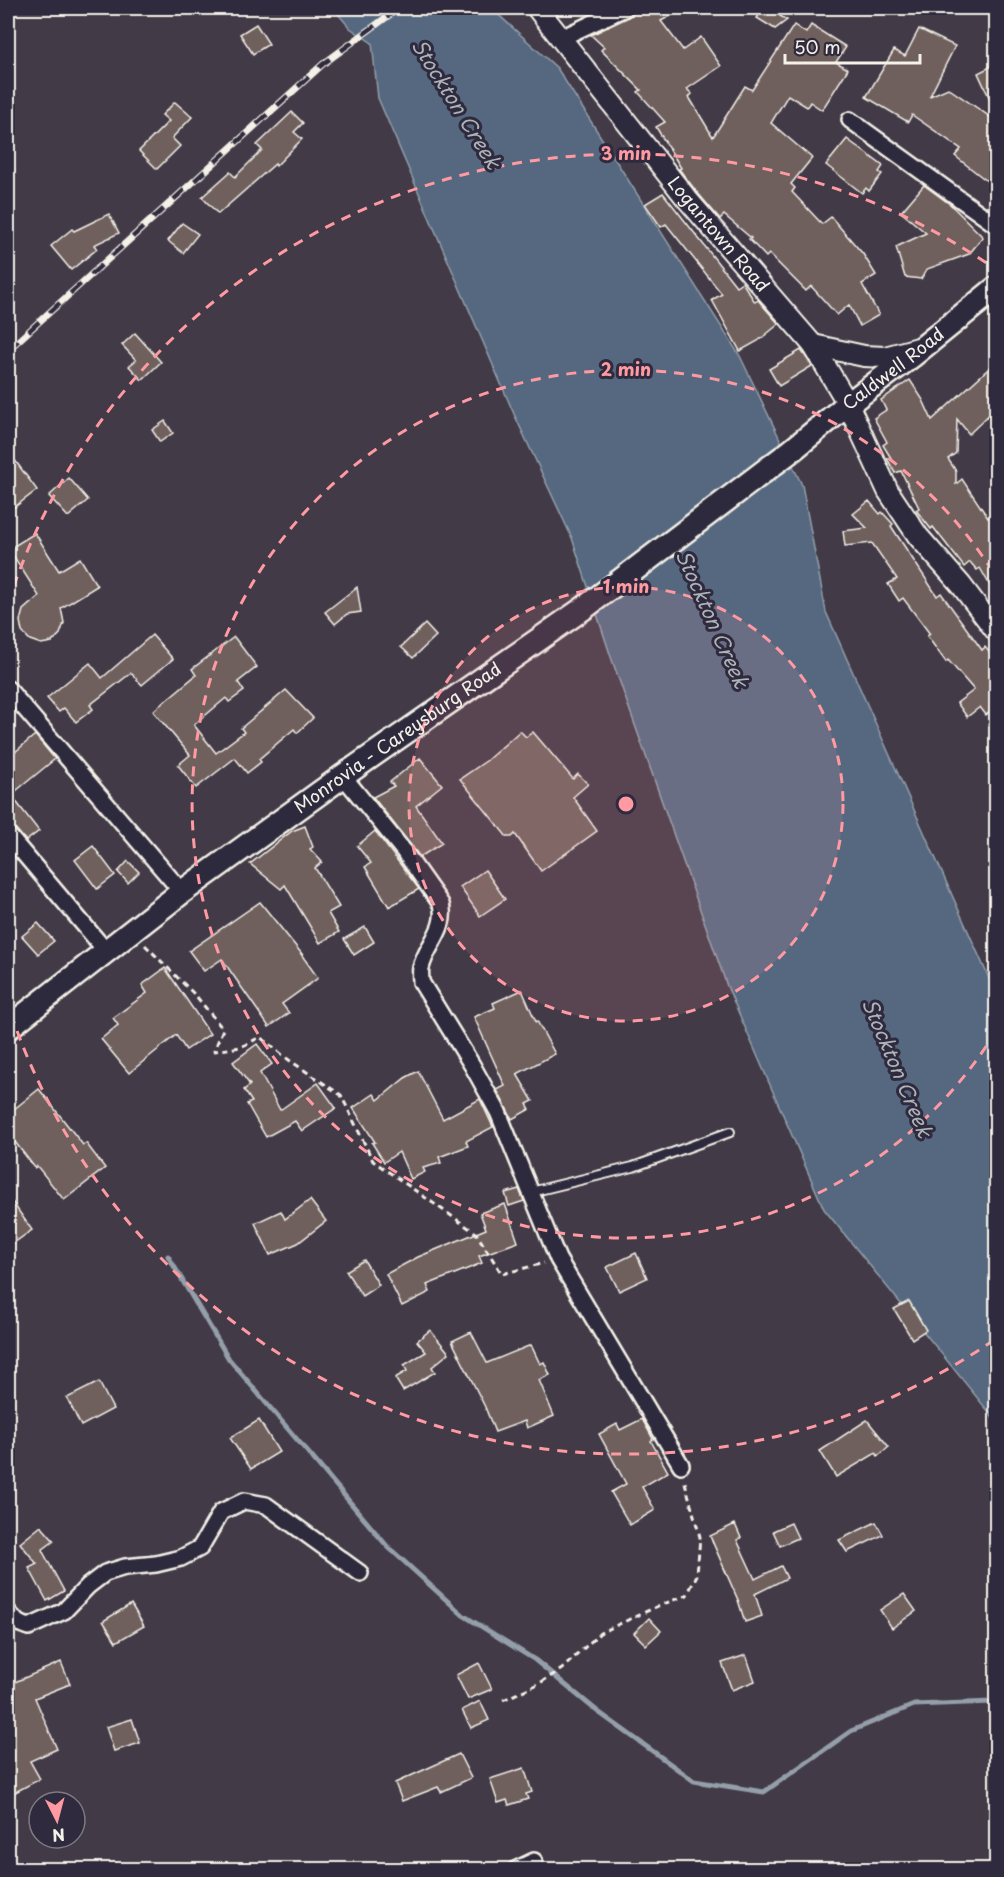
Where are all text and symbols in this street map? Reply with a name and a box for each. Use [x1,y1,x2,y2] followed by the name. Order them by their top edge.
[785,27,920,65] scale bar
[405,32,509,175] water label: Stockton Creek
[794,33,841,60] text: 50 m
[601,139,651,166] text: 3 min
[662,170,777,297] street label: Logantown Road
[836,320,949,416] street label: Caldwell Road
[601,355,651,382] text: 2 min
[669,545,757,693] water label: Stockton Creek
[603,572,649,599] text: 1 min
[288,655,506,819] street label: Monrovia - Careysburg Road
[616,794,636,814] centre of rings
[855,993,941,1143] water label: Stockton Creek
[27,1790,87,1850] north arrow
[51,1823,66,1849] text: N

